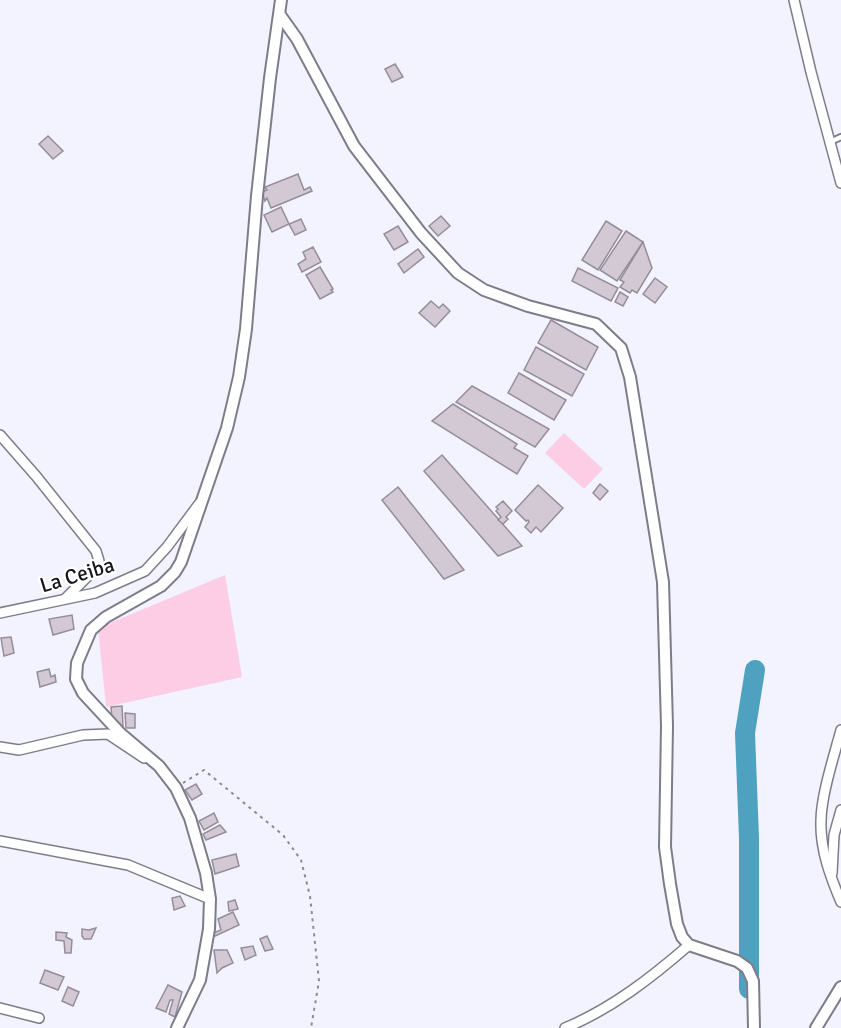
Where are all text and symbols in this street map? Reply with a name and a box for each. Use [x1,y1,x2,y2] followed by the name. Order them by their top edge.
[37,551,117,599] street label: La Ceiba

